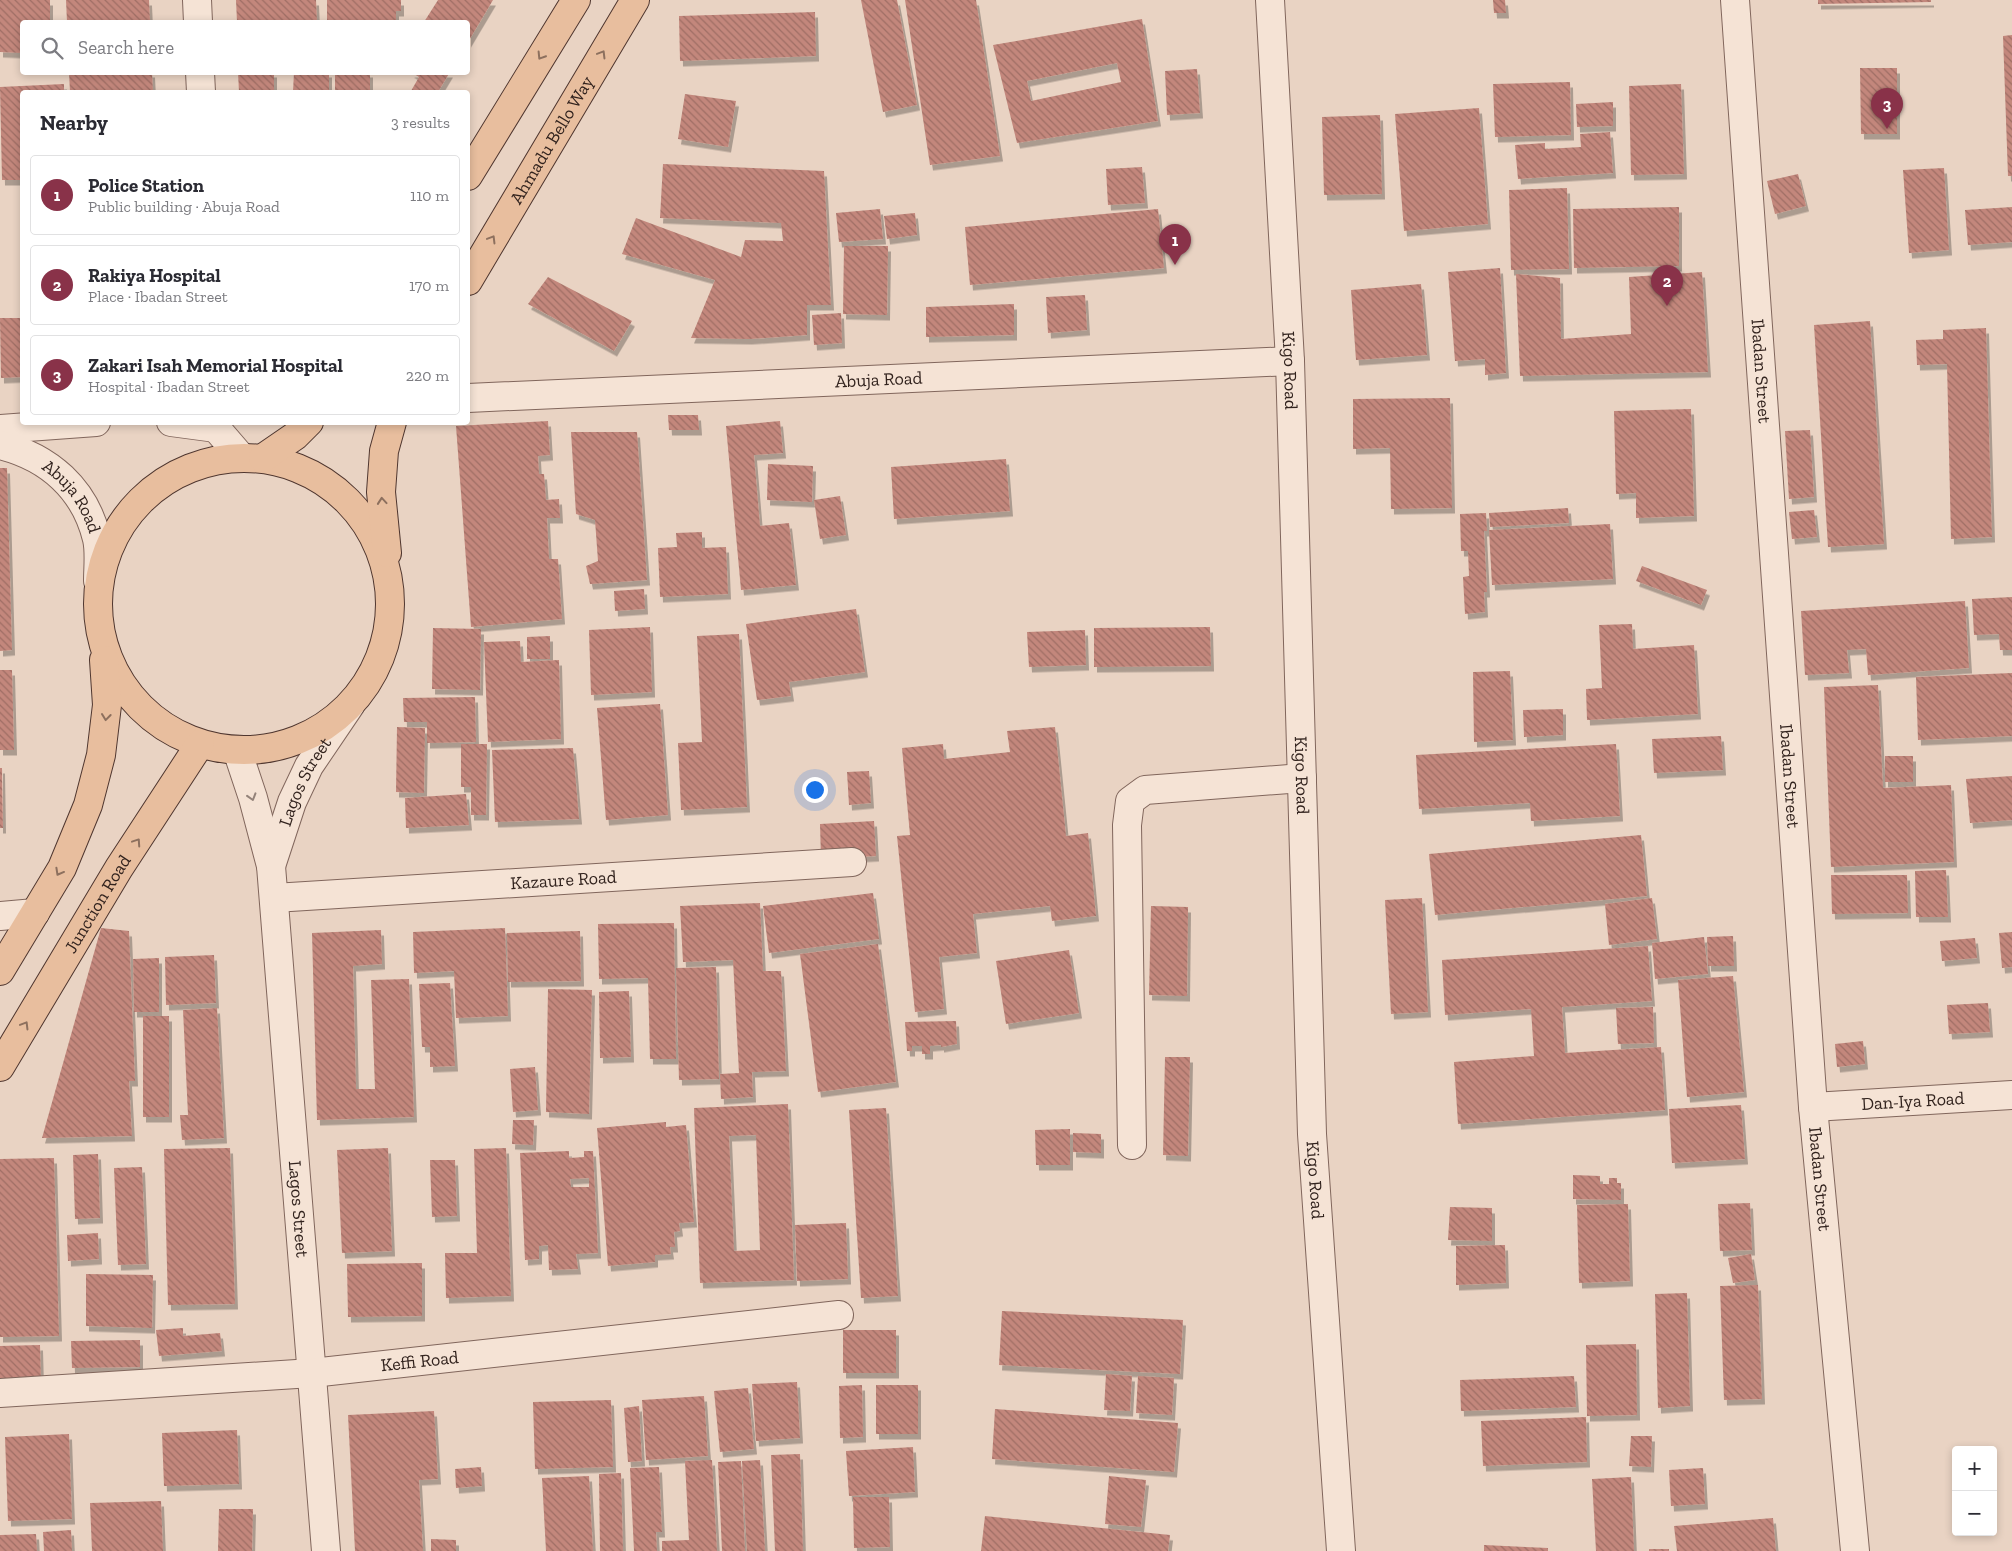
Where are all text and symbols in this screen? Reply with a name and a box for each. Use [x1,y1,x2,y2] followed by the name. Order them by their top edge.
[20,20,470,75] search box
[38,34,66,62] icon: search
[78,36,174,59] text: Search here
[596,50,606,59] one-way arrow
[538,51,547,60] one-way arrow
[505,71,599,208] street label: Ahmadu Bello Way
[1871,88,1903,129] pin: 3
[40,110,108,135] text: Nearby
[391,113,450,132] text: 3 results
[88,174,204,197] text: Police Station
[54,186,60,205] text: 1
[410,186,449,205] text: 110 m
[88,197,280,216] text: Public building · Abuja Road
[1159,224,1191,265] pin: 1
[486,235,496,244] one-way arrow
[88,264,221,287] text: Rakiya Hospital
[1651,265,1683,306] pin: 2
[53,276,61,295] text: 2
[409,276,449,295] text: 170 m
[88,287,228,306] text: Place · Ibadan Street
[1746,318,1776,424] street label: Ibadan Street
[1277,331,1302,410] street label: Kigo Road
[88,354,343,377] text: Zakari Isah Memorial Hospital
[53,366,61,385] text: 3
[406,366,449,385] text: 220 m
[834,367,923,392] street label: Abuja Road
[88,377,250,396] text: Hospital · Ibadan Street
[38,455,106,536] street label: Abuja Road
[377,497,388,505] one-way arrow
[101,713,112,721] one-way arrow
[1775,723,1804,829] street label: Ibadan Street
[274,733,336,829] street label: Lagos Street
[1290,736,1314,815] street label: Kigo Road
[802,777,828,803] your location
[247,792,257,800] one-way arrow
[131,838,140,847] one-way arrow
[60,851,136,957] street label: Junction Road
[56,866,66,875] one-way arrow
[510,866,617,894] street label: Kazaure Road
[19,1021,29,1030] one-way arrow
[1861,1087,1965,1115] street label: Dan-Iya Road
[1804,1126,1836,1232] street label: Ibadan Street
[1302,1140,1329,1220] street label: Kigo Road
[284,1160,313,1259] street label: Lagos Street
[380,1346,460,1376] street label: Keffi Road
[1952,1446,1997,1536] map controls
[1952,1446,1997,1491] button: +
[1952,1491,1997,1536] button: −

